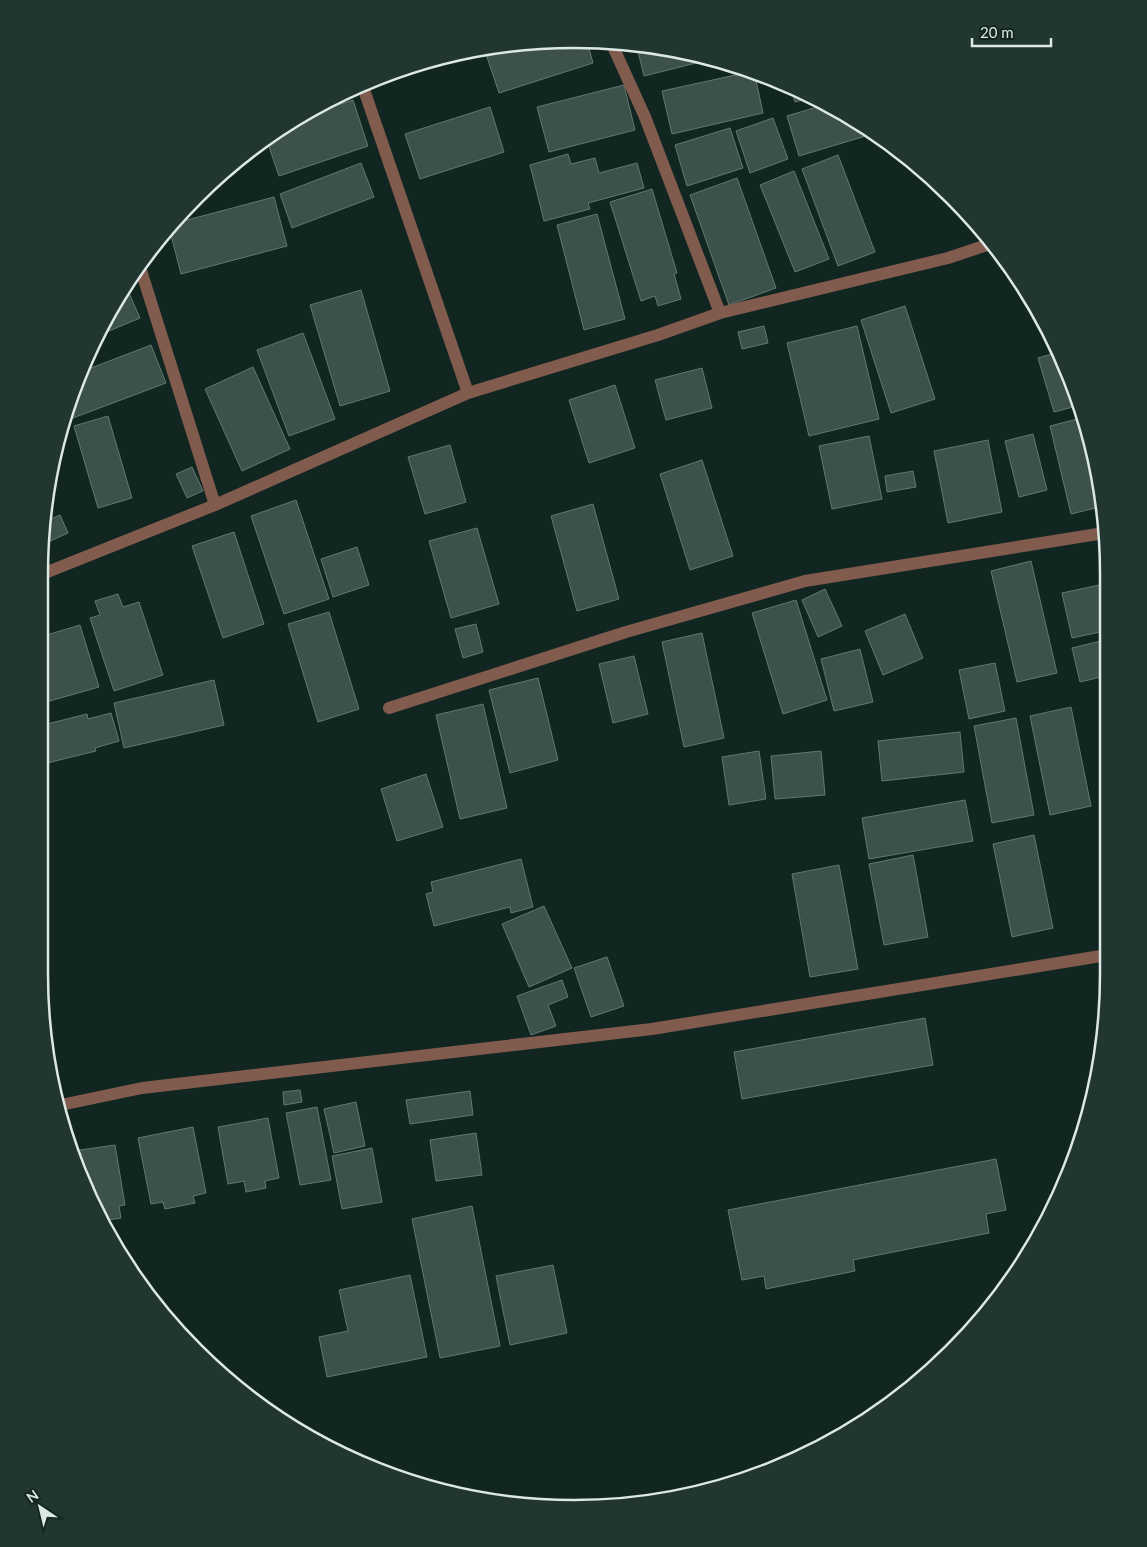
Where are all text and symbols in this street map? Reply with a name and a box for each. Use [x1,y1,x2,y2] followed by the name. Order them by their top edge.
[972,15,1051,47] scale bar
[980,23,1014,41] text: 20 m
[15,1482,65,1532] north arrow
[23,1486,42,1506] text: N

